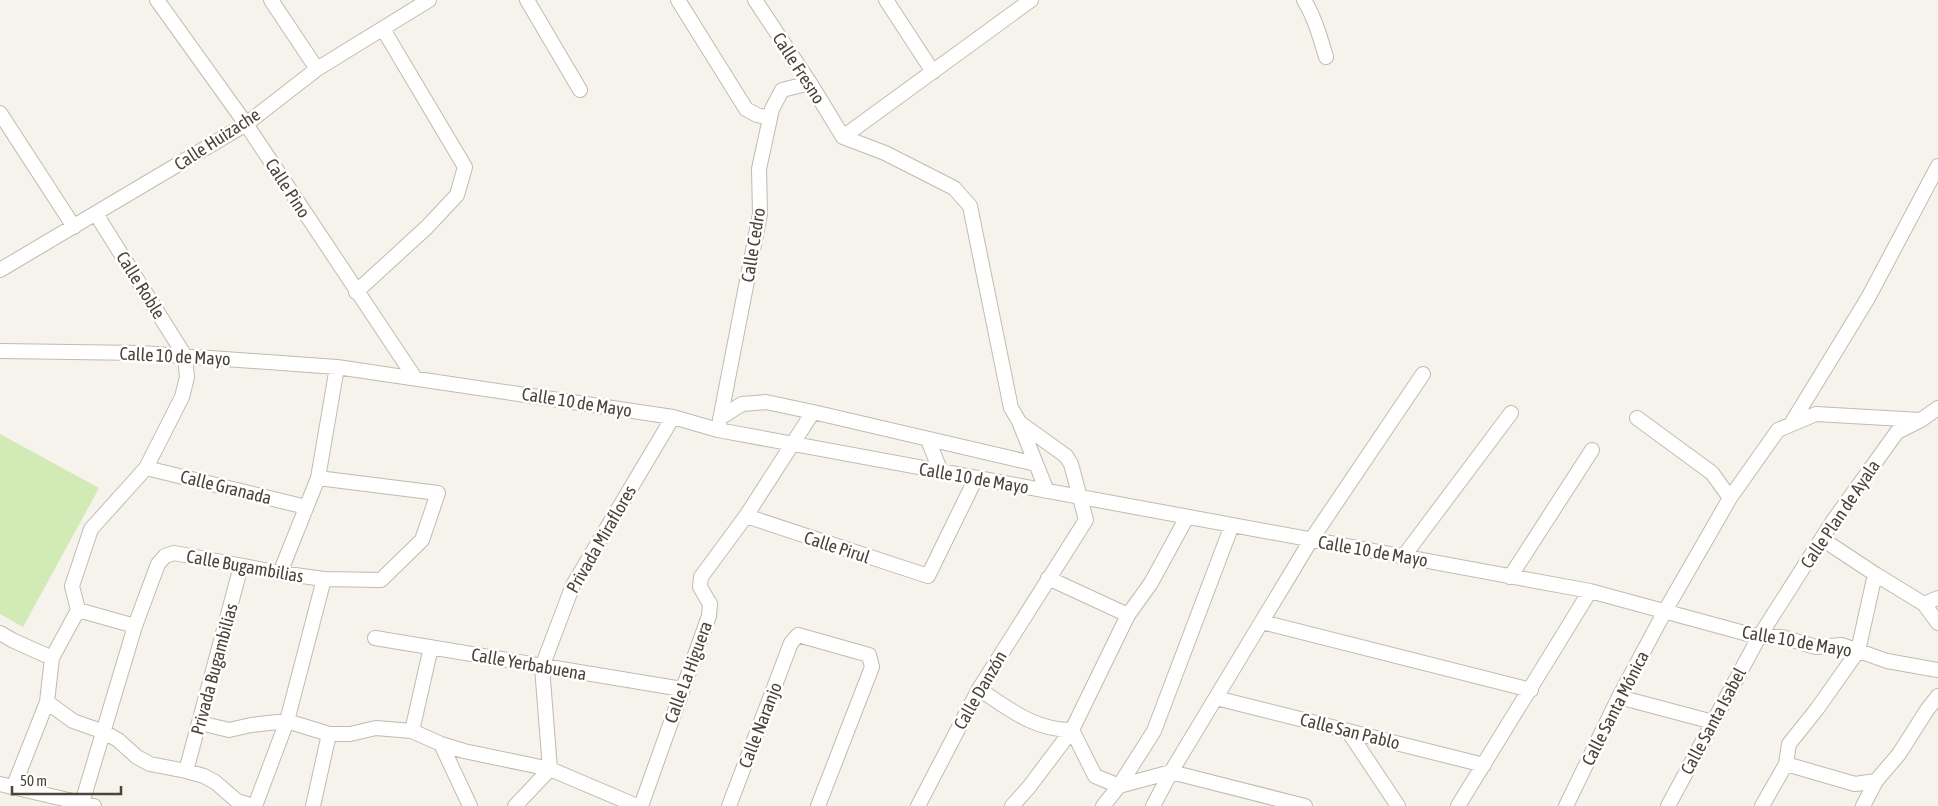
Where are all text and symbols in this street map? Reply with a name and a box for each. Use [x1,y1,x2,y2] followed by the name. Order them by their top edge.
[768,29,830,107] street label: Calle Fresno
[170,103,264,175] street label: Calle Huizache
[261,154,315,222] street label: Calle Pino
[737,206,769,284] street label: Calle Cedro
[112,248,170,322] street label: Calle Roble
[119,343,231,369] street label: Calle 10 de Mayo
[520,383,634,421] street label: Calle 10 de Mayo
[1796,456,1884,572] street label: Calle Plan de Ayala
[917,458,1031,498] street label: Calle 10 de Mayo
[178,466,274,508] street label: Calle Granada
[562,482,640,596] street label: Privada Miraflores
[801,527,873,568] street label: Calle Pirul
[1316,531,1430,571] street label: Calle 10 de Mayo
[185,545,305,587] street label: Calle Bugambilias
[186,601,242,737] street label: Privada Bugambilias
[660,618,716,726] street label: Calle La Higuera
[1740,621,1854,661] street label: Calle 10 de Mayo
[470,644,588,684] street label: Calle Yerbabuena
[949,647,1011,733] street label: Calle Danzón
[1577,647,1653,769] street label: Calle Santa Mónica
[1676,664,1750,778] street label: Calle Santa Isabel
[734,679,786,771] street label: Calle Naranjo
[1298,708,1402,754] street label: Calle San Pablo
[12,764,121,796] scale bar
[20,772,47,789] text: 50 m

